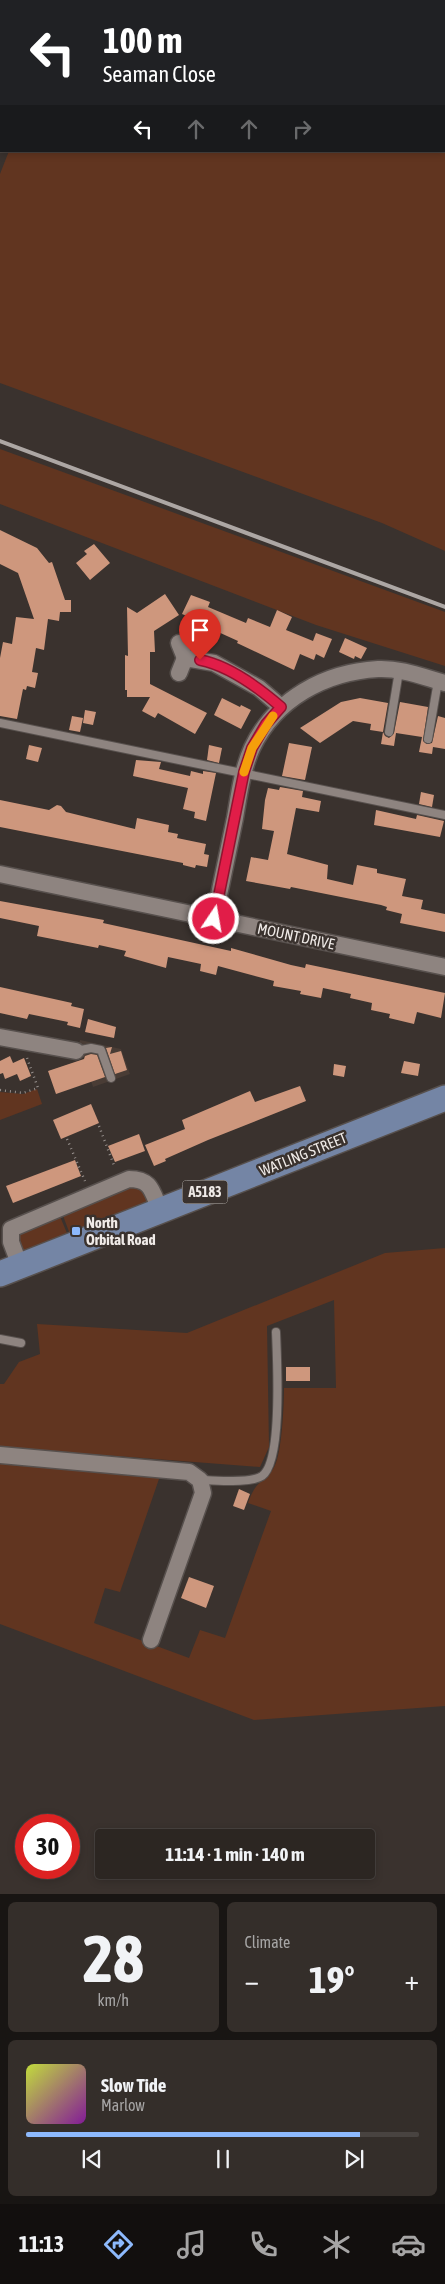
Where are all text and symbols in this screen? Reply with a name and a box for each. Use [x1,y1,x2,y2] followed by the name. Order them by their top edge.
[20,20,85,85] icon: left
[103,20,182,60] text: 100 m
[103,61,216,87] text: Seaman Close
[129,115,157,143] icon: left
[182,115,210,143] icon: ahead
[235,115,263,143] icon: ahead
[288,115,316,143] icon: right
[179,609,221,660] pin
[186,616,214,644] icon: arrive
[187,892,239,944] position arrow
[256,920,337,953] street label: MOUNT DRIVE
[257,1129,349,1179] street label: WATLING STREET
[182,1180,228,1204] road number: A5183
[86,1214,156,1248] place label: North Orbital Road
[70,1225,82,1237] marker: North Orbital Road
[15,1814,80,1879] speed limit sign: 30
[165,1843,305,1865] text: 11:14 · 1 min · 140 m
[83,1921,144,1996] text: 28
[245,1933,290,1951] text: Climate
[309,1958,355,2001] text: 19°
[245,1964,259,1996] text: −
[404,1964,419,1996] text: +
[97,1991,129,2009] text: km/h
[101,2074,166,2096] text: Slow Tide
[101,2096,145,2114] text: Marlow
[78,2145,106,2173] icon: previous
[209,2145,237,2173] icon: pause
[340,2145,368,2173] icon: next
[101,2227,136,2262] icon: directions
[174,2227,209,2262] icon: music
[246,2227,281,2262] icon: phone
[319,2227,354,2262] icon: climate
[391,2227,426,2262] icon: car
[19,2231,64,2257] text: 11:13

